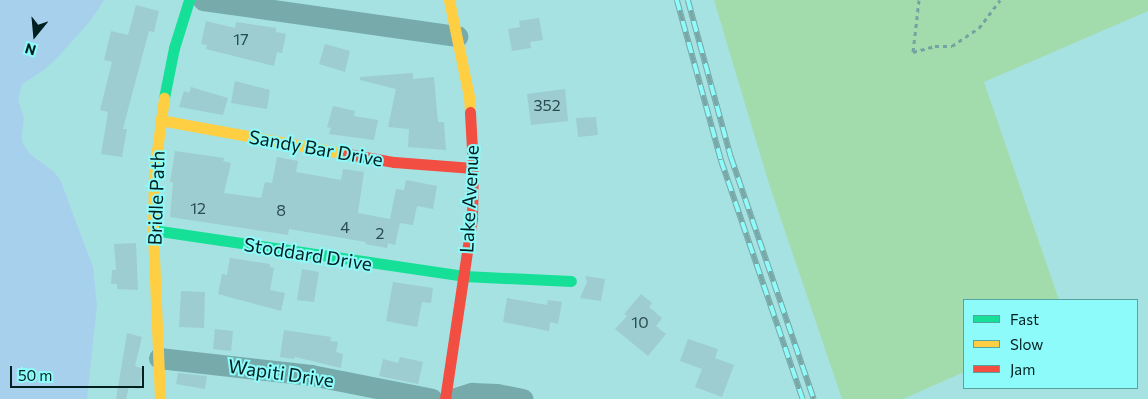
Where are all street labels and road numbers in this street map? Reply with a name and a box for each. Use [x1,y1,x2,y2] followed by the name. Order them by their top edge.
[247,125,385,171] street label: Sandy Bar Drive
[455,145,483,253] street label: Lake Avenue
[143,150,169,246] street label: Bridle Path
[242,233,374,275] street label: Stoddard Drive
[227,354,335,392] street label: Wapiti Drive

